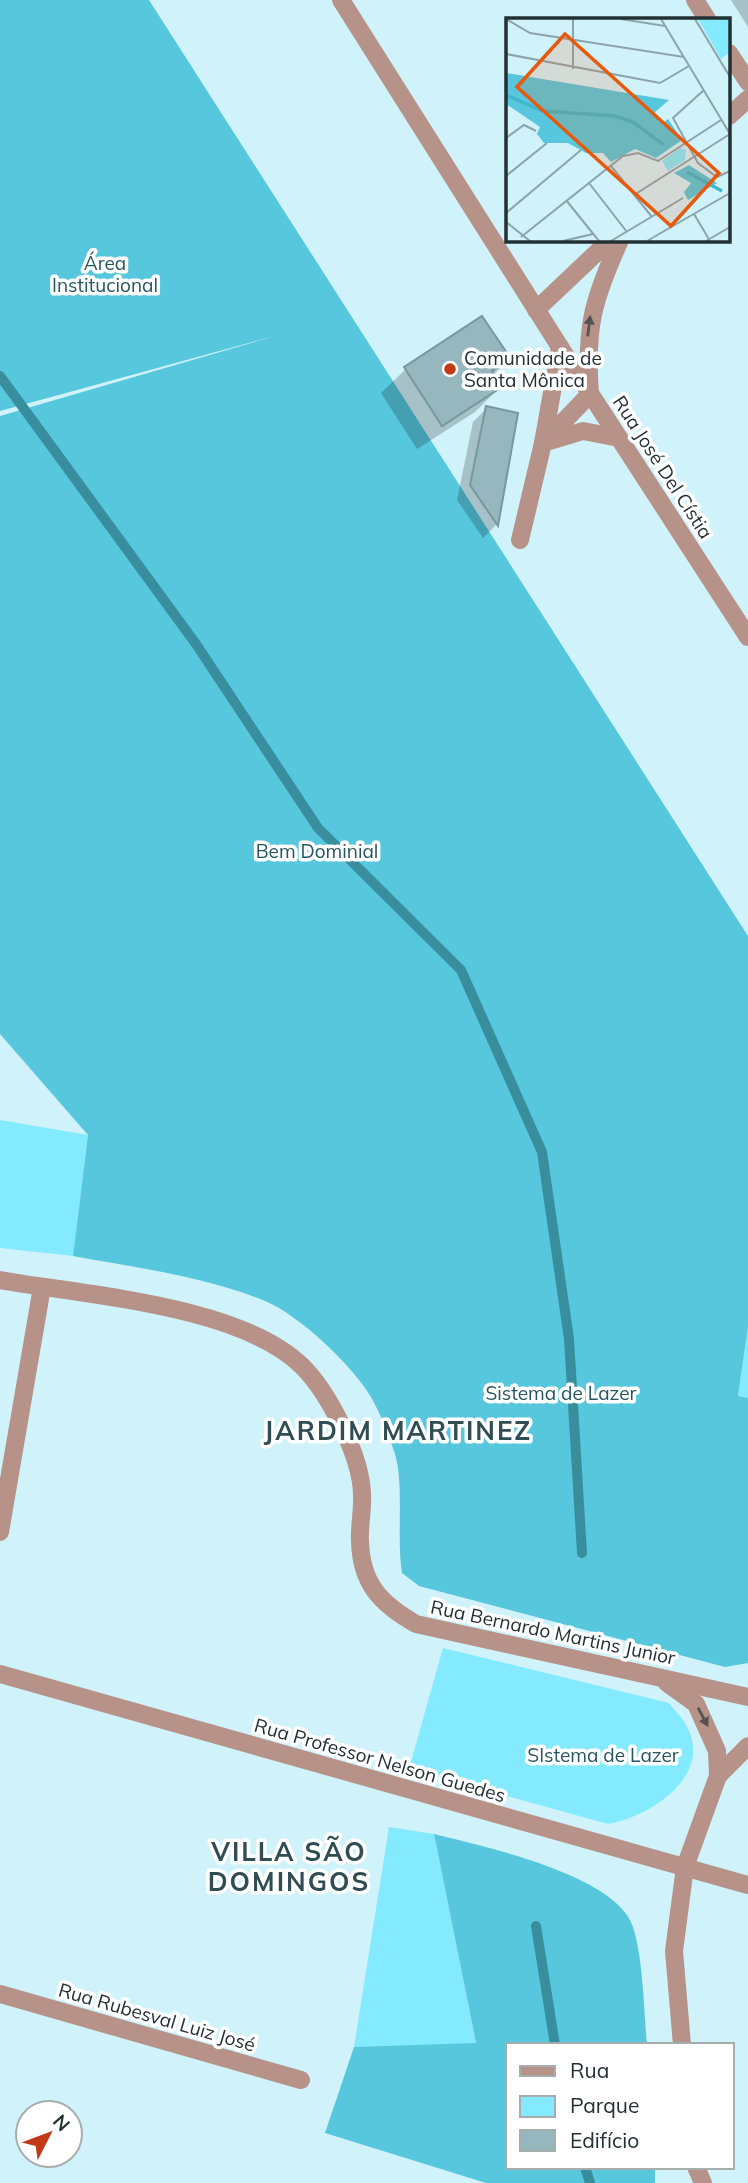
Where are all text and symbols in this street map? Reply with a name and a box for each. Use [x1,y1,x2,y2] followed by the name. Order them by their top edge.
[506,18,730,242] inset map
[52,251,158,297] park label: Área Institucional
[584,315,595,337] one-way arrow
[464,346,602,392] place label: Comunidade de Santa Mônica
[442,361,458,377] marker: Comunidade de Santa Mônica
[608,391,718,543] street label: Rua José Del Cístia
[256,839,378,863] park label: Bem Dominial
[486,1381,637,1405] park label: Sistema de Lazer
[264,1414,532,1447] district label: JARDIM MARTINEZ
[428,1594,678,1670] street label: Rua Bernardo Martins Junior
[697,1707,709,1727] one-way arrow
[252,1713,508,1807] street label: Rua Professor Nelson Guedes
[527,1743,679,1767] park label: SIstema de Lazer
[208,1835,370,1898] district label: VILLA SÃO DOMINGOS
[56,1977,258,2057] street label: Rua Rubesval Luiz José
[506,2043,734,2169] legend
[570,2057,609,2083] text: Rua
[570,2092,639,2118] text: Parque
[14,2099,84,2169] north arrow
[48,2109,75,2136] text: N
[570,2127,639,2153] text: Edifício

